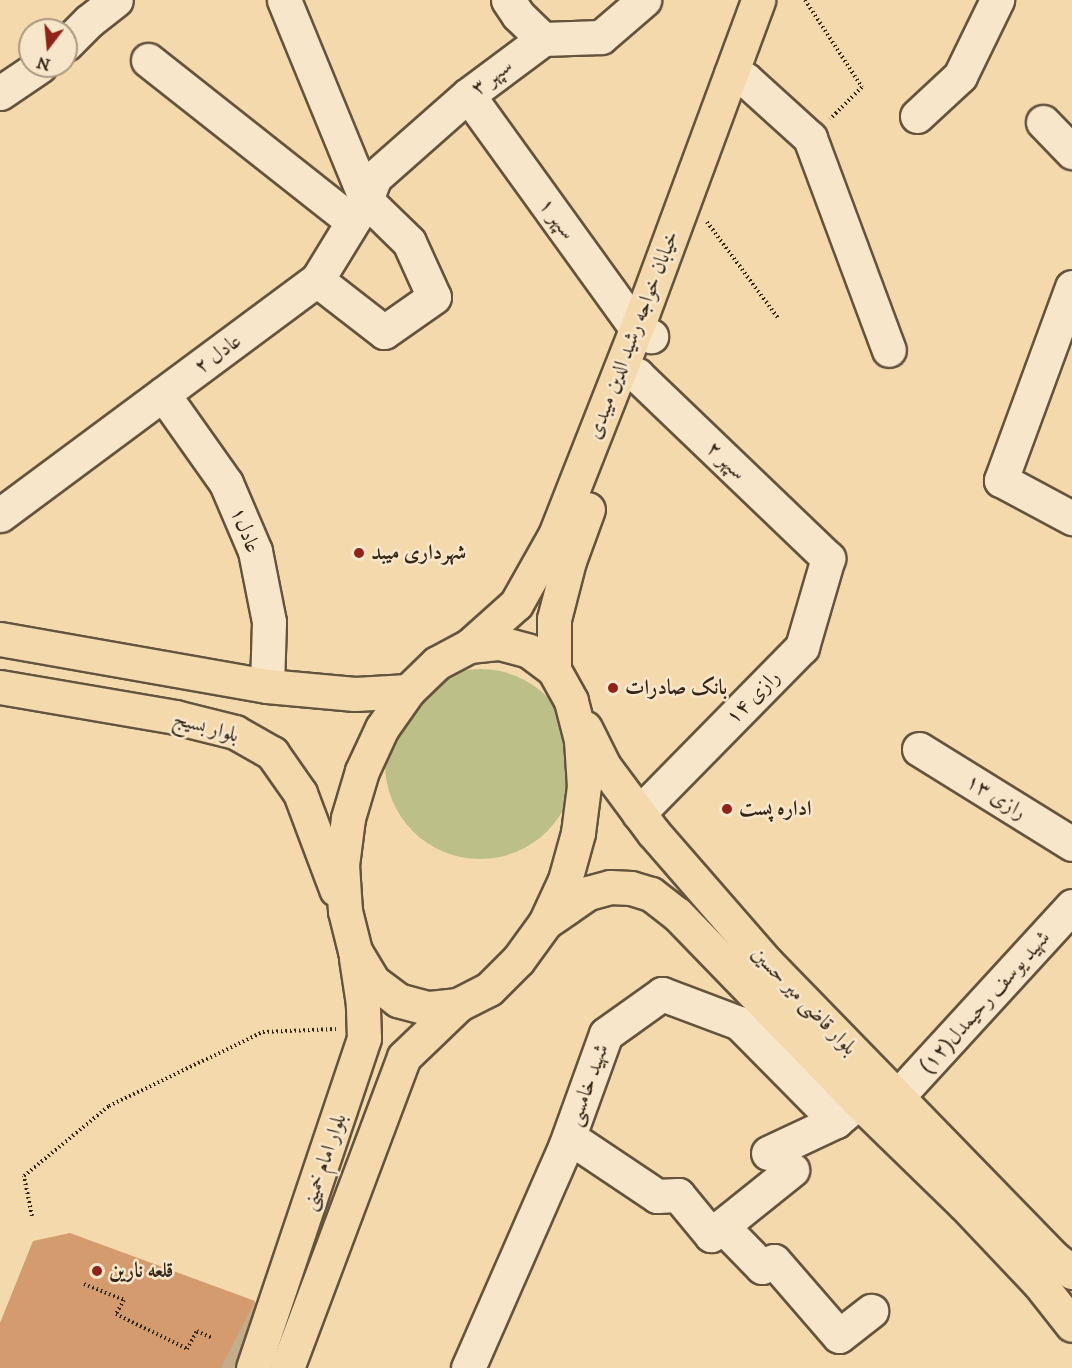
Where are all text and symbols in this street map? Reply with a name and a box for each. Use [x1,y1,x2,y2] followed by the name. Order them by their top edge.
[18,18,78,78] north arrow
[35,52,53,75] text: N
[466,53,518,101] street label: سپهر ۳
[533,193,581,245] street label: سپهر ۱
[582,227,684,443] street label: خیابان خواجه رشید الدین میبدی
[190,329,246,379] street label: عادل ۲
[701,436,751,486] street label: سپهر ۲
[225,503,265,557] street label: عادل۱
[371,540,466,566] place label: شهرداری میبد
[352,546,366,560] marker: شهرداری میبد
[721,665,785,729] street label: رازی ۱۴
[625,675,727,701] place label: بانک صادرات
[606,681,620,695] marker: بانک صادرات
[170,706,242,748] street label: بلوار بسیج
[961,769,1031,825] street label: رازی ۱۳
[739,796,812,822] place label: اداره پست
[720,802,734,816] marker: اداره پست
[914,925,1056,1079] street label: شهید یوسف رحیمدل(۱۲)
[746,941,862,1061] street label: بلوار قاضی میر حسین
[562,1041,614,1129] street label: شهید خامسی
[296,1110,352,1214] street label: بلوار امام خمینی
[109,1258,173,1284] place label: قلعه نارین
[90,1264,104,1278] marker: قلعه نارین

